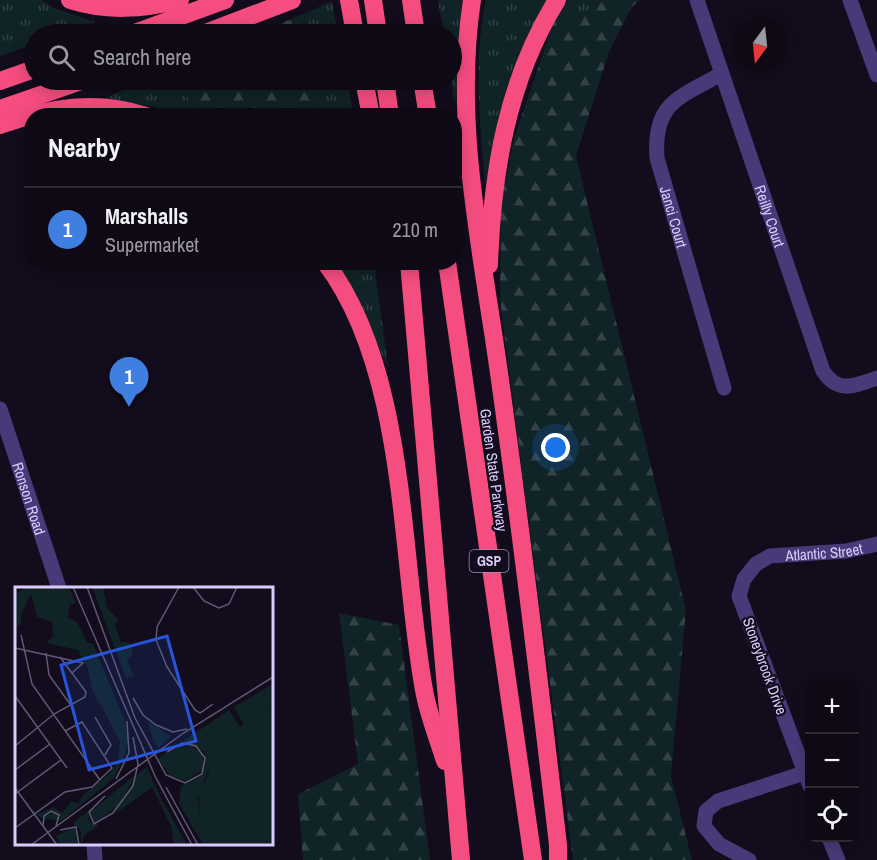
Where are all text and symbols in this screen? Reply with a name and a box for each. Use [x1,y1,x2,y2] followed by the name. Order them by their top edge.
[733,18,787,72] north arrow
[24,24,462,90] search box
[45,41,78,74] icon: search
[93,42,191,72] text: Search here
[48,130,120,165] text: Nearby
[750,182,791,250] street label: Reilly Court
[655,184,693,251] street label: Janci Court
[105,201,188,231] text: Marshalls
[63,216,72,243] text: 1
[392,216,438,243] text: 210 m
[105,231,199,258] text: Supermarket
[110,358,148,407] pin: 1
[475,407,513,534] street label: Garden State Parkway
[541,433,570,462] your location
[8,459,51,537] street label: Ronson Road
[784,537,865,566] street label: Atlantic Street
[470,550,508,572] road number: GSP
[15,587,273,845] inset map
[738,615,792,718] street label: Stoneybrook Drive
[805,680,859,842] map controls
[805,680,859,734] button: +
[805,734,859,788] button: −
[805,788,859,842] button: locate

